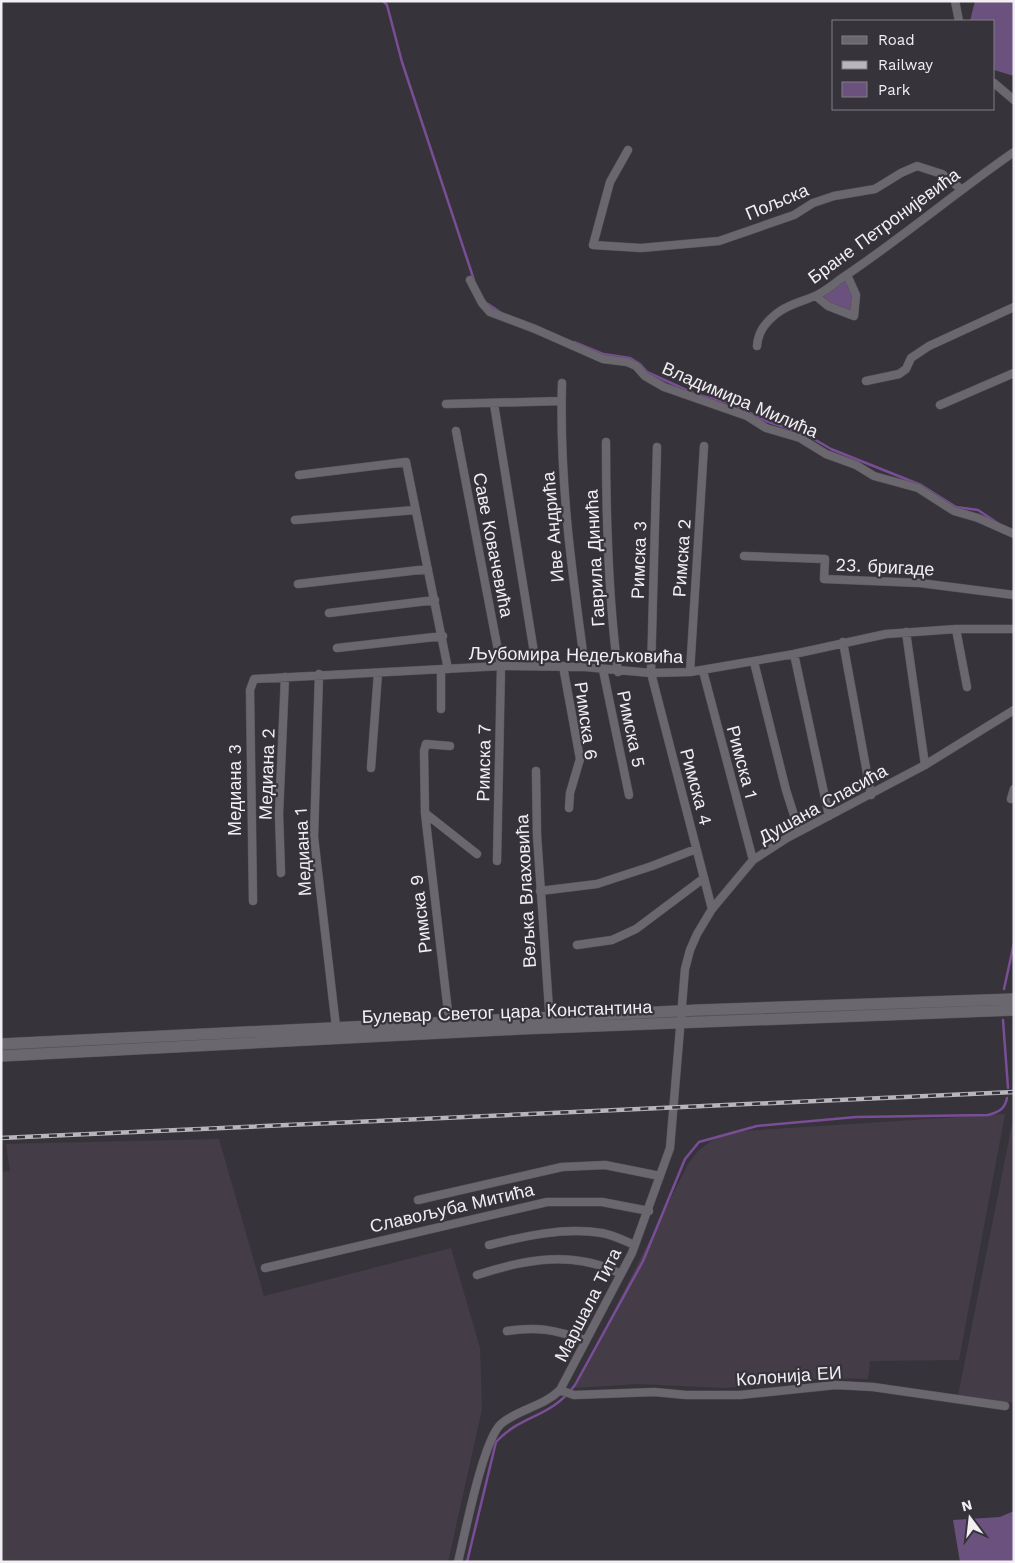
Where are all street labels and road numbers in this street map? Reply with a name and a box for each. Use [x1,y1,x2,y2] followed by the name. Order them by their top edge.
[804,163,964,288] street label: Бране Петронијевића
[742,178,812,224] street label: Пољска
[659,357,822,442] street label: Владимира Милића
[537,470,568,583] street label: Иве Андрића
[469,471,518,620] street label: Саве Ковачевића
[580,488,609,627] street label: Гаврила Динића
[668,518,695,598] street label: Римска 2
[627,520,650,600] street label: Римска 3
[835,553,935,580] street label: 23. бригаде
[469,642,684,667] street label: Љубомира Недељковића
[571,680,602,761] street label: Римска 6
[613,688,650,769] street label: Римска 5
[723,723,762,801] street label: Римска 1
[472,724,495,802] street label: Римска 7
[254,728,279,820] street label: Медиана 2
[224,744,245,836] street label: Медиана 3
[676,746,717,828] street label: Римска 4
[755,759,892,848] street label: Душана Спасића
[290,807,315,897] street label: Медиана 1
[511,813,540,968] street label: Вељка Влаховића
[405,874,436,955] street label: Римска 9
[361,996,654,1027] street label: Булевар Светог цара Константина
[368,1178,537,1237] street label: Славољуба Митића
[550,1244,626,1365] street label: Маршала Тита
[735,1361,843,1390] street label: Колонија ЕИ

